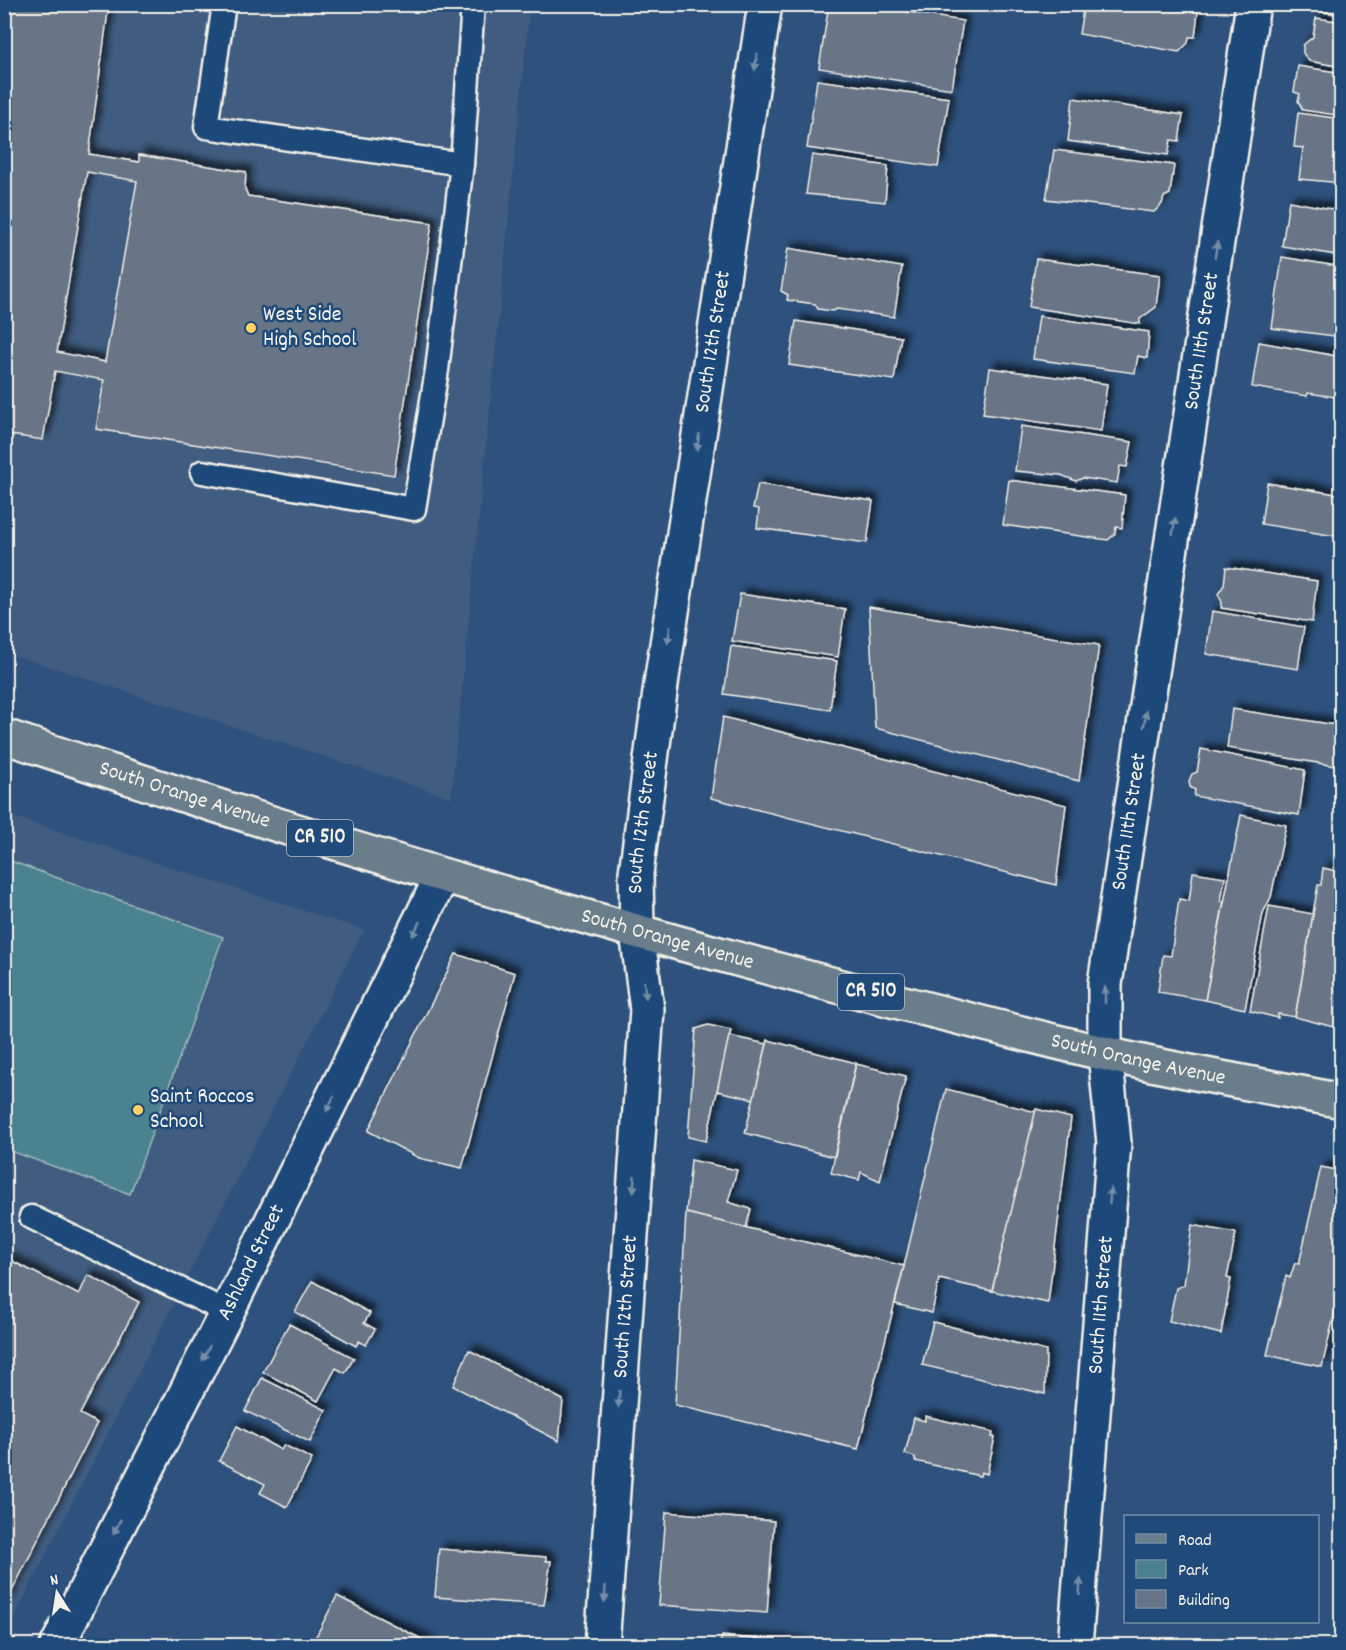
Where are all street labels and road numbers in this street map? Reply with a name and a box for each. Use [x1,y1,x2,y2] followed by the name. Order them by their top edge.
[687,269,739,415] street label: South 12th Street
[1176,270,1228,412] street label: South 11th Street
[620,750,667,894] street label: South 12th Street
[1104,751,1155,893] street label: South 11th Street
[95,753,274,837] street label: South Orange Avenue
[287,820,353,856] road number: CR 510
[577,901,757,978] street label: South Orange Avenue
[838,974,904,1010] road number: CR 510
[1048,1026,1228,1094] street label: South Orange Avenue
[210,1199,293,1326] street label: Ashland Street
[605,1234,647,1379] street label: South 12th Street
[1081,1235,1122,1375] street label: South 11th Street

